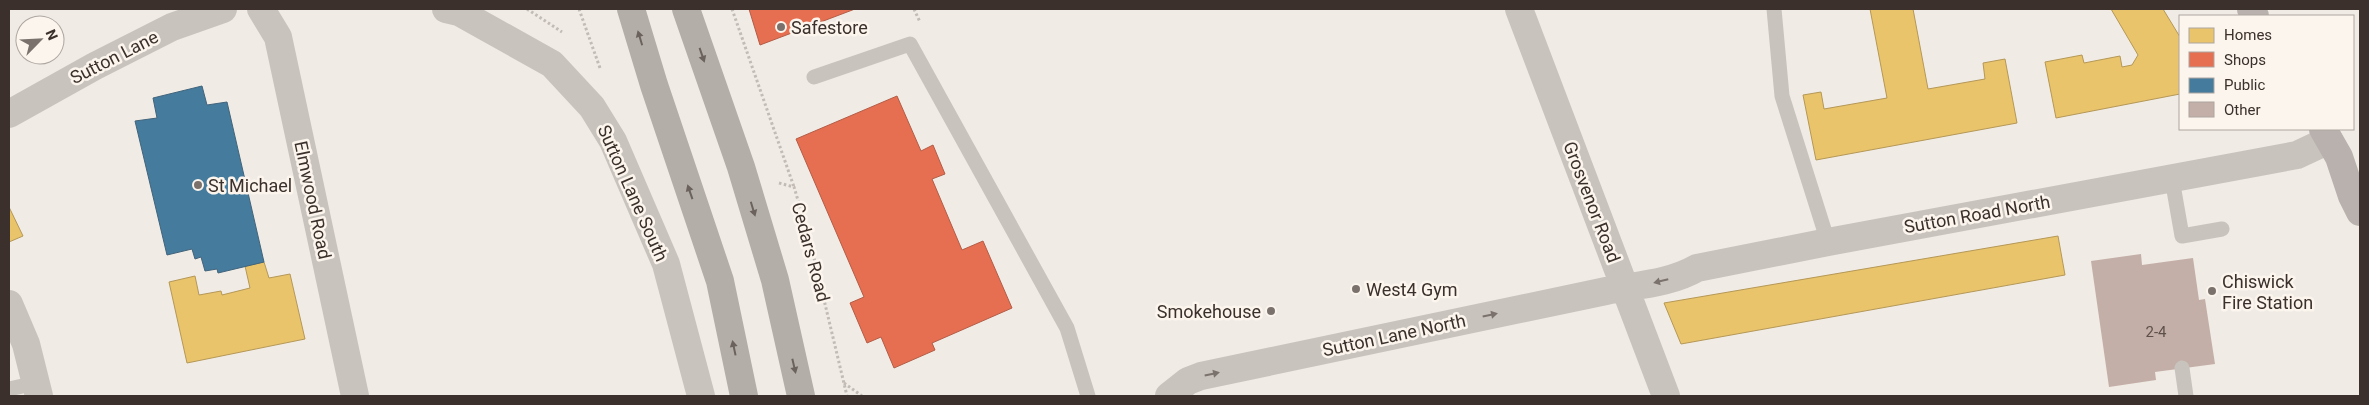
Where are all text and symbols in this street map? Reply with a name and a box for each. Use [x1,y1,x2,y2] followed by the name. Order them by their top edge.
[15,15,65,65] north arrow
[2179,15,2354,130] legend
[791,17,868,38] place label: Safestore
[775,21,787,33] marker: Safestore
[67,26,161,88] street label: Sutton Lane
[2224,26,2272,44] text: Homes
[43,27,61,42] text: N
[635,30,643,45] one-way arrow
[698,48,706,63] one-way arrow
[2224,51,2266,69] text: Shops
[2224,76,2265,94] text: Public
[2224,101,2261,119] text: Other
[594,122,672,264] street label: Sutton Lane South
[290,139,336,261] street label: Elmwood Road
[1559,139,1625,265] street label: Grosvenor Road
[208,175,292,196] place label: St Michael
[192,179,204,191] marker: St Michael
[686,185,693,200] one-way arrow
[1902,191,2052,237] street label: Sutton Road North
[788,200,834,304] street label: Cedars Road
[750,202,758,217] one-way arrow
[2222,271,2313,313] place label: Chiswick Fire Station
[1654,277,1669,285] one-way arrow
[1366,279,1458,300] place label: West4 Gym
[1350,283,1362,295] marker: West4 Gym
[2206,285,2218,297] marker: Chiswick Fire Station
[1157,301,1261,322] place label: Smokehouse
[1265,305,1277,317] marker: Smokehouse
[1321,310,1467,360] street label: Sutton Lane North
[1483,311,1499,319] one-way arrow
[2145,323,2167,341] house number: 2-4
[730,341,738,356] one-way arrow
[790,359,798,374] one-way arrow
[1204,370,1219,378] one-way arrow

